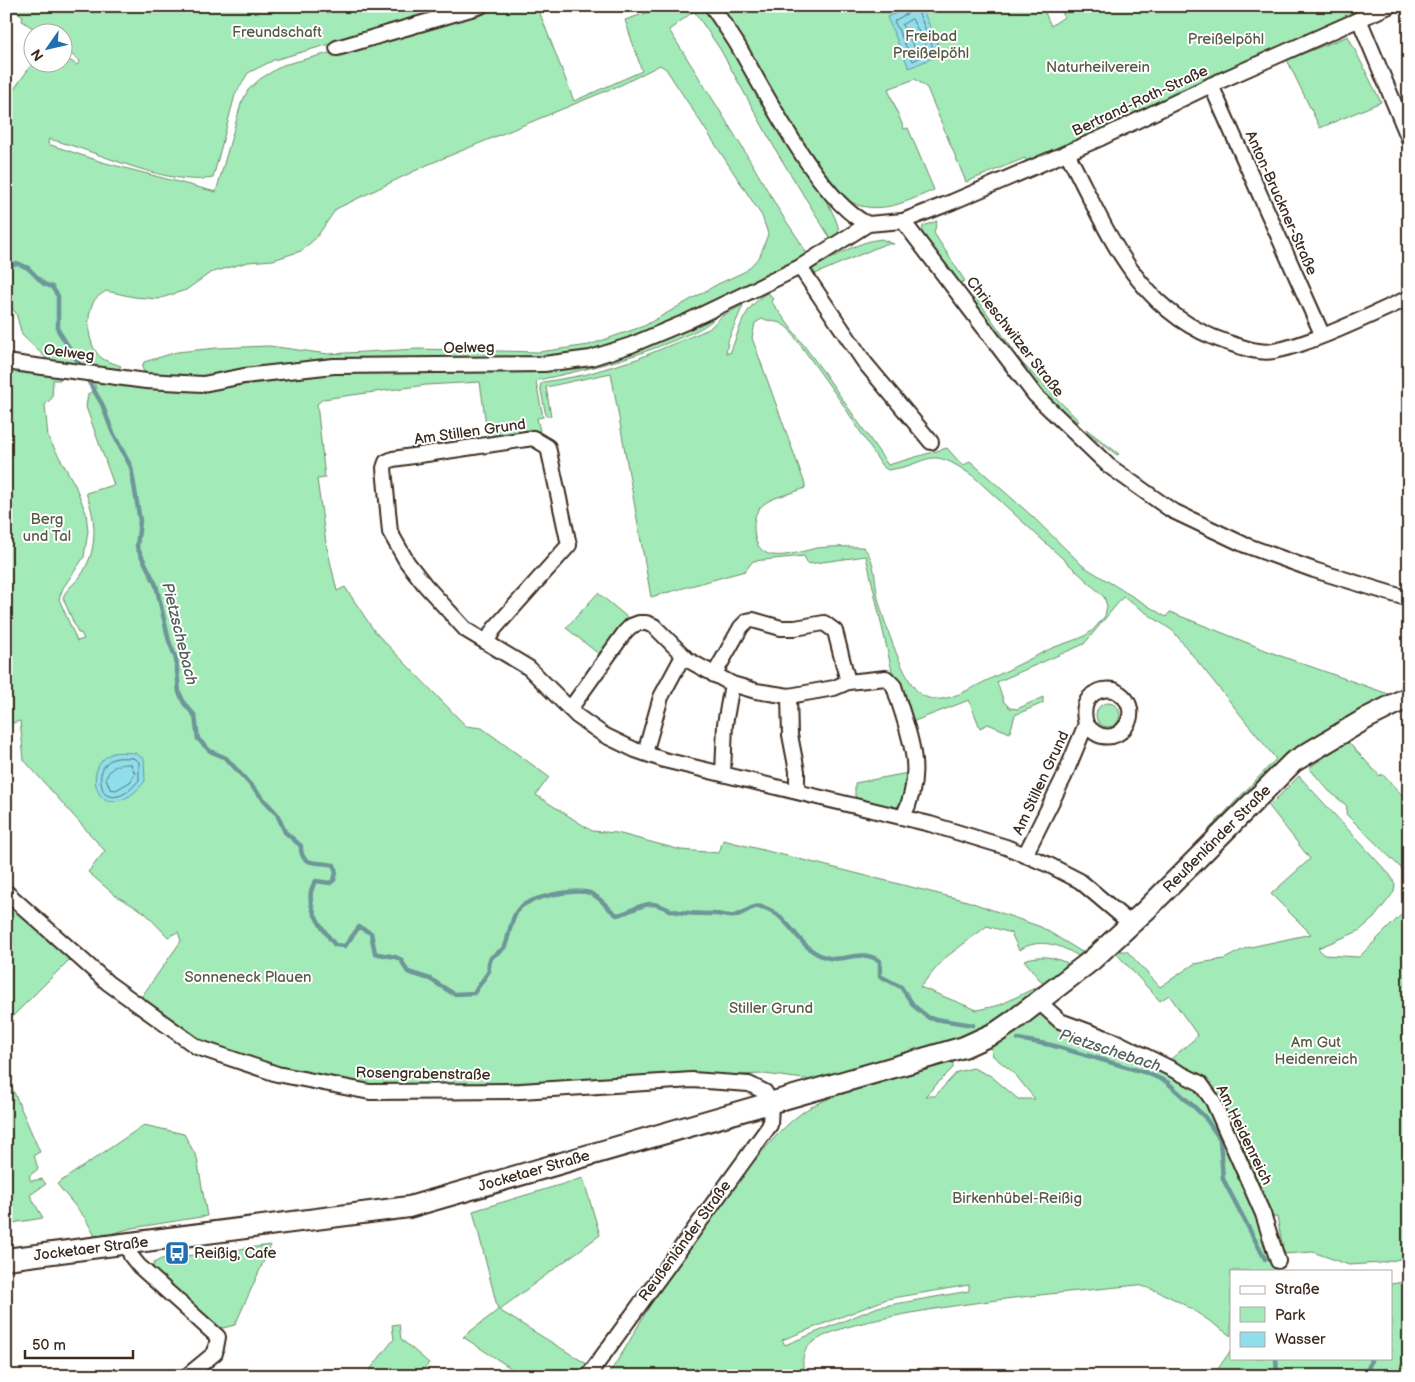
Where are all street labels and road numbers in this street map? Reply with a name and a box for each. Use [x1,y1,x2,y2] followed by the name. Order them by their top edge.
[1069,61,1211,141] street label: Bertrand-Roth-Straße
[1241,128,1321,278] street label: Anton-Bruckner-Straße
[962,273,1068,401] street label: Chrieschwitzer Straße
[443,338,495,358] street label: Oelweg
[43,340,95,366] street label: Oelweg
[413,415,527,449] street label: Am Stillen Grund
[1009,728,1073,838] street label: Am Stillen Grund
[1159,781,1275,897] street label: Reußenländer Straße
[355,1063,491,1085] street label: Rosengrabenstraße
[1212,1082,1276,1188] street label: Am Heidenreich
[476,1146,592,1196] street label: Jocketaer Straße
[635,1177,735,1305] street label: Reußenländer Straße
[33,1233,149,1265] street label: Jocketaer Straße

